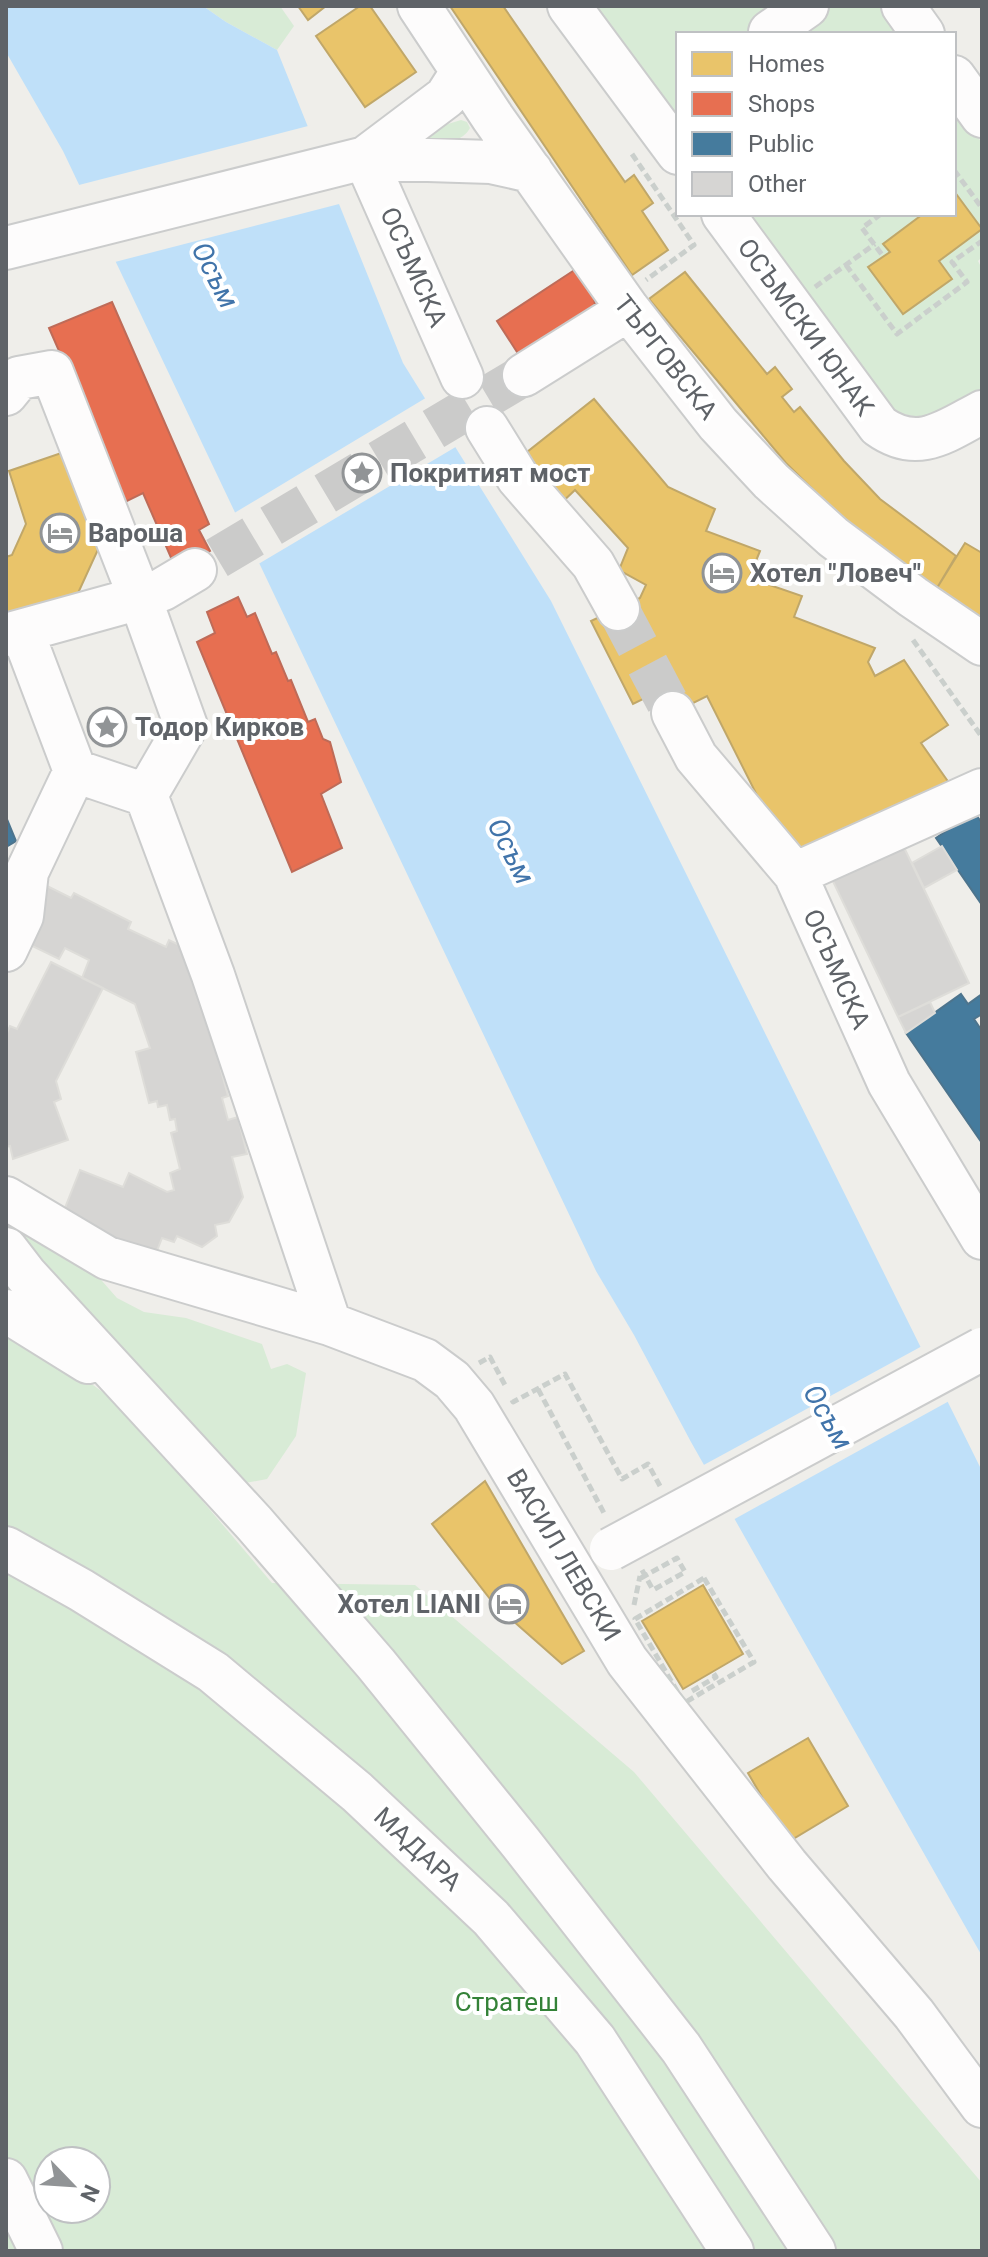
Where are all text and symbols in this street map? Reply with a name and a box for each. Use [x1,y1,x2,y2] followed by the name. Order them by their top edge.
[676,32,956,216] legend
[748,50,825,78] text: Homes
[748,90,815,118] text: Shops
[748,130,814,158] text: Public
[748,170,806,198] text: Other
[374,203,454,332] street label: ОСЪМСКА
[732,233,880,422] street label: ОСЪМСКИ ЮНАК
[184,236,246,314] water label: Осъм
[608,289,724,425] street label: ТЪРГОВСКА
[341,452,383,494] place icon: Покритият мост
[390,458,591,488] place label: Покритият мост
[39,512,81,554] hotel icon: Вароша
[88,518,183,548] place label: Вароша
[701,552,743,594] hotel icon: Хотел "Ловеч"
[750,558,921,588] place label: Хотел "Ловеч"
[86,706,128,748] place icon: Тодор Кирков
[135,712,304,742] place label: Тодор Кирков
[480,812,542,890] water label: Осъм
[797,905,877,1034] street label: ОСЪМСКА
[796,1378,860,1456] water label: Осъм
[501,1464,627,1646] street label: ВАСИЛ ЛЕВСКИ
[488,1583,530,1625] hotel icon: Хотел LIANI
[337,1589,481,1619] place label: Хотел LIANI
[368,1801,468,1897] street label: МАДАРА
[455,1987,559,2017] park label: Стратеш
[32,2145,112,2225] north arrow
[75,2181,104,2206] text: N

